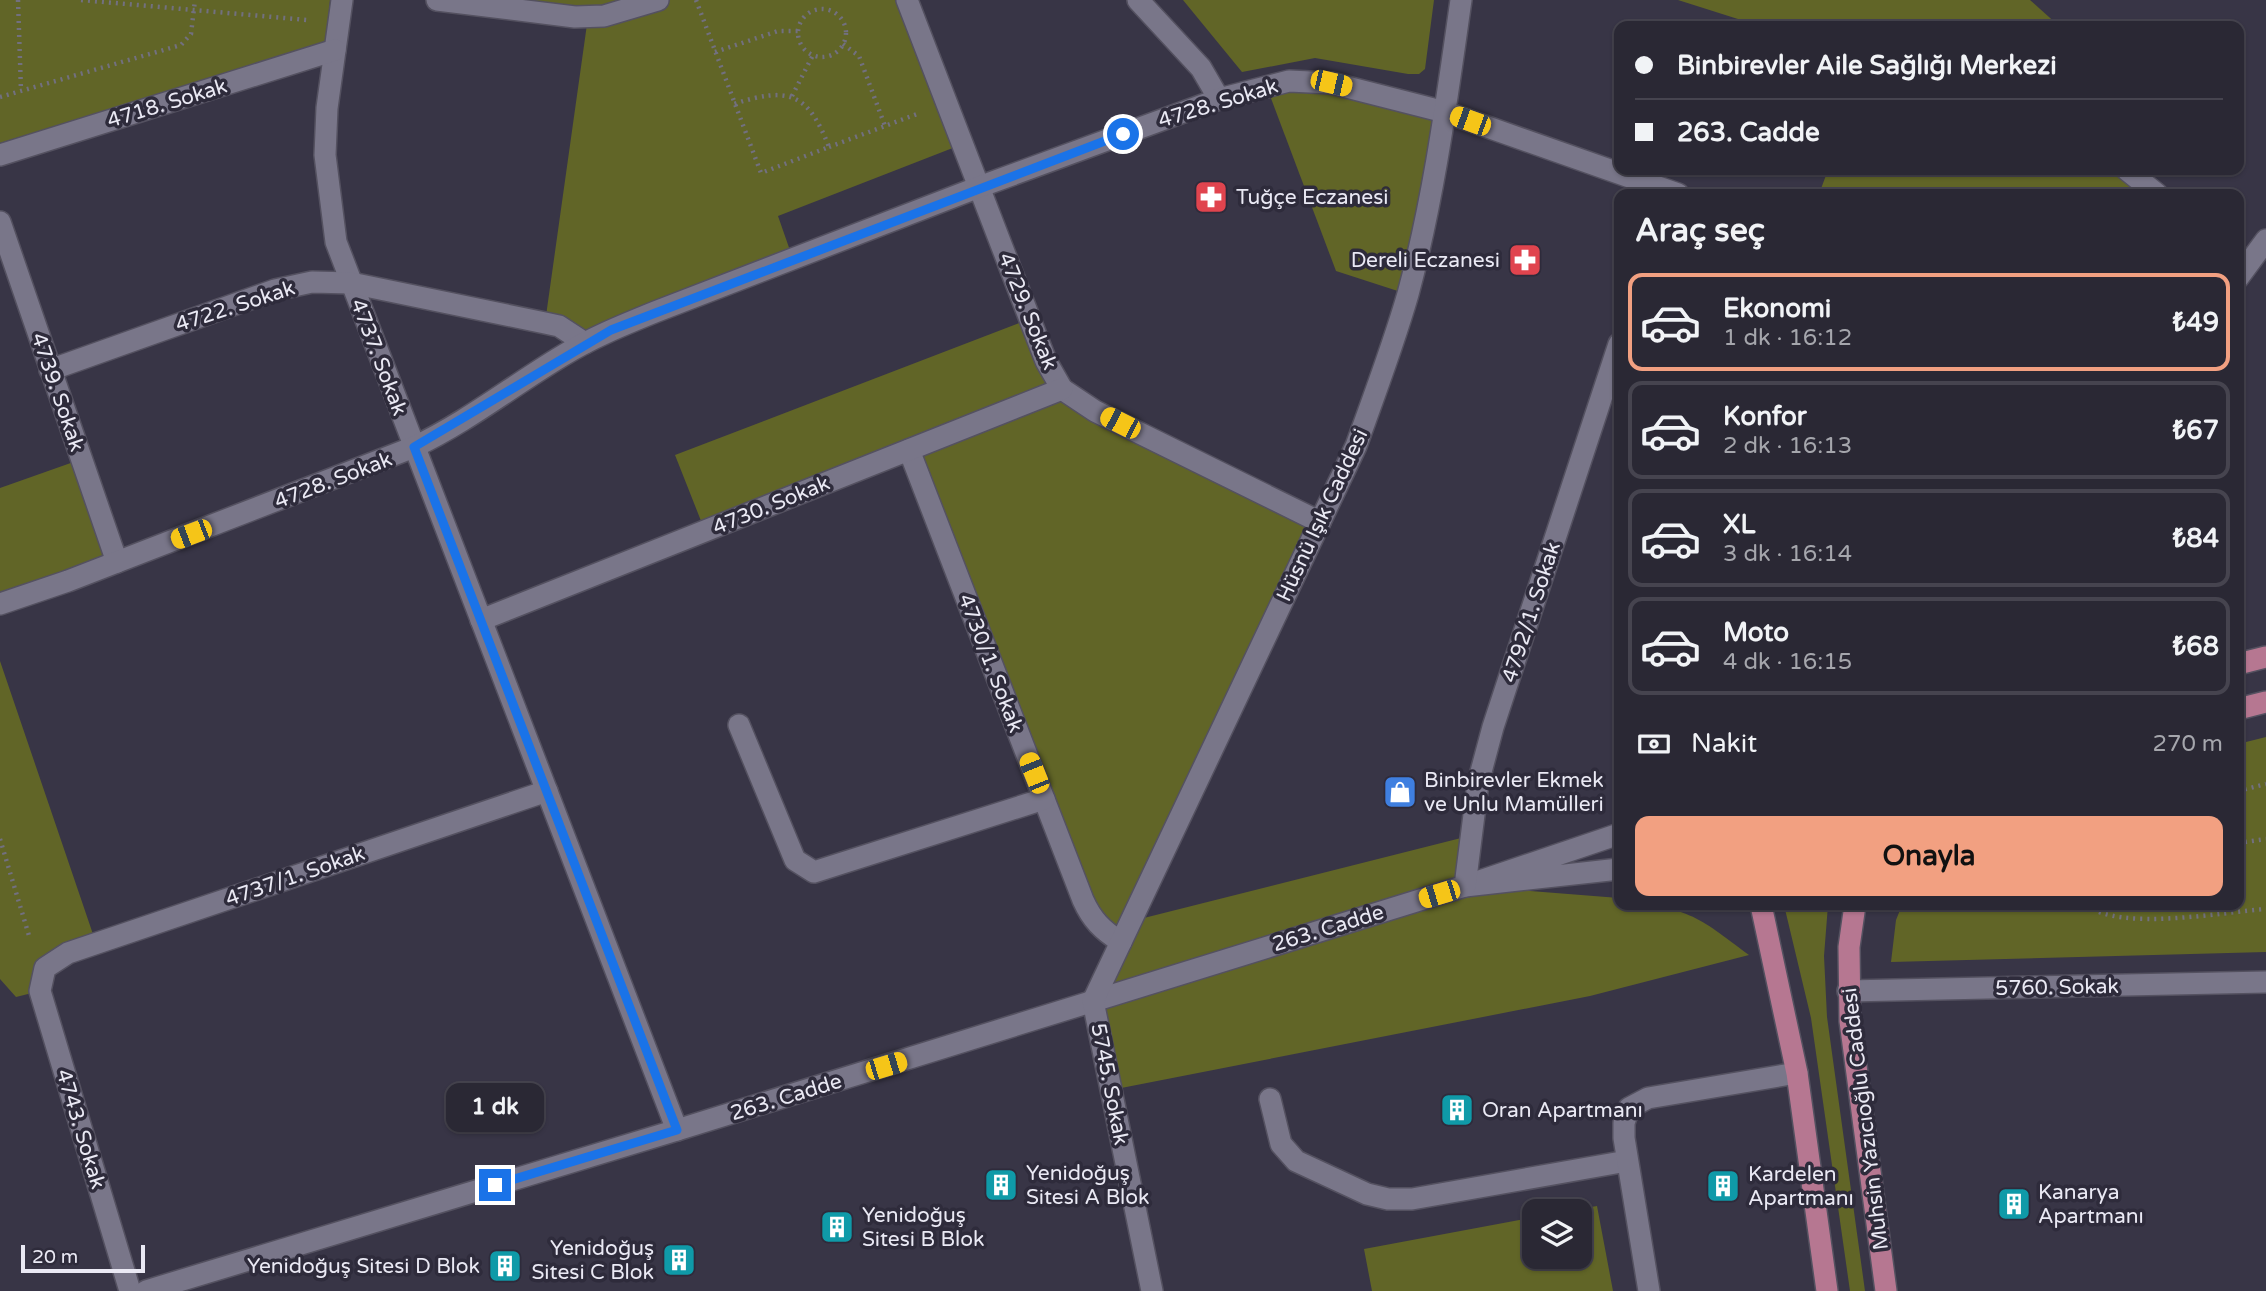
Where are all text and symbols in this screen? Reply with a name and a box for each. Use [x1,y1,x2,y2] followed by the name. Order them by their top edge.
[1677,50,2057,81] text: Binbirevler Aile Sağlığı Merkezi
[1309,68,1354,98] car
[104,73,230,134] street label: 4718. Sokak
[1155,73,1281,134] street label: 4728. Sokak
[1447,104,1494,138] car
[1677,117,1820,148] text: 263. Cadde
[1107,118,1139,150] route start
[1192,178,1230,216] pharmacy icon: Tuğçe Eczanesi
[1236,185,1389,210] place label: Tuğçe Eczanesi
[1635,212,1765,250] text: Araç seç
[1506,241,1544,279] pharmacy icon: Dereli Eczanesi
[1351,248,1500,273] place label: Dereli Eczanesi
[993,249,1062,373] street label: 4729. Sokak
[172,275,298,338] street label: 4722. Sokak
[1639,291,1702,354] icon: car
[1723,293,1831,324] text: Ekonomi
[345,295,412,419] street label: 4737. Sokak
[2173,307,2219,338] text: ₺49
[1723,324,1852,352] text: 1 dk · 16:12
[26,330,90,455] street label: 4739. Sokak
[1639,399,1702,462] icon: car
[1723,401,1807,432] text: Konfor
[1097,404,1144,442] car
[2173,415,2219,446] text: ₺67
[1272,425,1373,605] street label: Hüsnü Işık Caddesi
[1723,432,1852,460] text: 2 dk · 16:13
[271,447,395,514] street label: 4728. Sokak
[709,471,833,540] street label: 4730. Sokak
[1639,507,1702,570] icon: car
[1723,509,1755,540] text: XL
[168,517,215,551] car
[2173,523,2219,554] text: ₺84
[1497,539,1566,686] street label: 4792/1. Sokak
[1723,540,1852,568] text: 3 dk · 16:14
[953,590,1028,736] street label: 4730/1. Sokak
[1639,615,1702,678] icon: car
[1723,617,1789,648] text: Moto
[2173,631,2219,662] text: ₺68
[1723,648,1852,676] text: 4 dk · 16:15
[1635,725,1673,763] icon: cash
[1691,728,1757,759] text: Nakit
[2153,730,2223,758] text: 270 m
[1017,750,1052,796] car
[1424,768,1604,817] place label: Binbirevler Ekmek ve Unlu Mamülleri
[1381,773,1419,811] shop icon: Binbirevler Ekmek ve Unlu Mamülleri
[1635,816,2223,896] button: Onayla
[222,841,368,912] street label: 4737/1. Sokak
[1416,878,1463,910] car
[1269,900,1387,957] street label: 263. Cadde
[1995,974,2119,1001] street label: 5760. Sokak
[1837,986,1894,1252] street label: Muhsin Yazıcıoğlu Caddesi
[1085,1021,1134,1147] street label: 5745. Sokak
[863,1050,910,1082] car
[50,1066,111,1192] street label: 4743. Sokak
[727,1069,845,1126] street label: 263. Cadde
[446,1084,544,1132] callout: 1 dk
[1438,1091,1476,1129] building icon: Oran Apartmanı
[471,1093,519,1121] text: 1 dk
[1482,1098,1643,1123] place label: Oran Apartmanı
[1026,1161,1150,1210] place label: Yenidoğuş Sitesi A Blok
[1748,1162,1854,1211] place label: Kardelen Apartmanı
[982,1166,1020,1204] building icon: Yenidoğuş Sitesi A Blok
[1704,1167,1742,1205] building icon: Kardelen Apartmanı
[479,1169,511,1201] route end
[2038,1180,2144,1229] place label: Kanarya Apartmanı
[1995,1185,2033,1223] building icon: Kanarya Apartmanı
[1522,1199,1592,1269] map controls
[1522,1199,1592,1269] button: layers
[862,1203,984,1252] place label: Yenidoğuş Sitesi B Blok
[818,1208,856,1246] building icon: Yenidoğuş Sitesi B Blok
[532,1236,654,1285] place label: Yenidoğuş Sitesi C Blok
[660,1241,698,1279] building icon: Yenidoğuş Sitesi C Blok
[21,1242,145,1274] scale bar
[32,1246,78,1268] text: 20 m
[486,1247,524,1285] building icon: Yenidoğuş Sitesi D Blok
[247,1254,480,1279] place label: Yenidoğuş Sitesi D Blok

